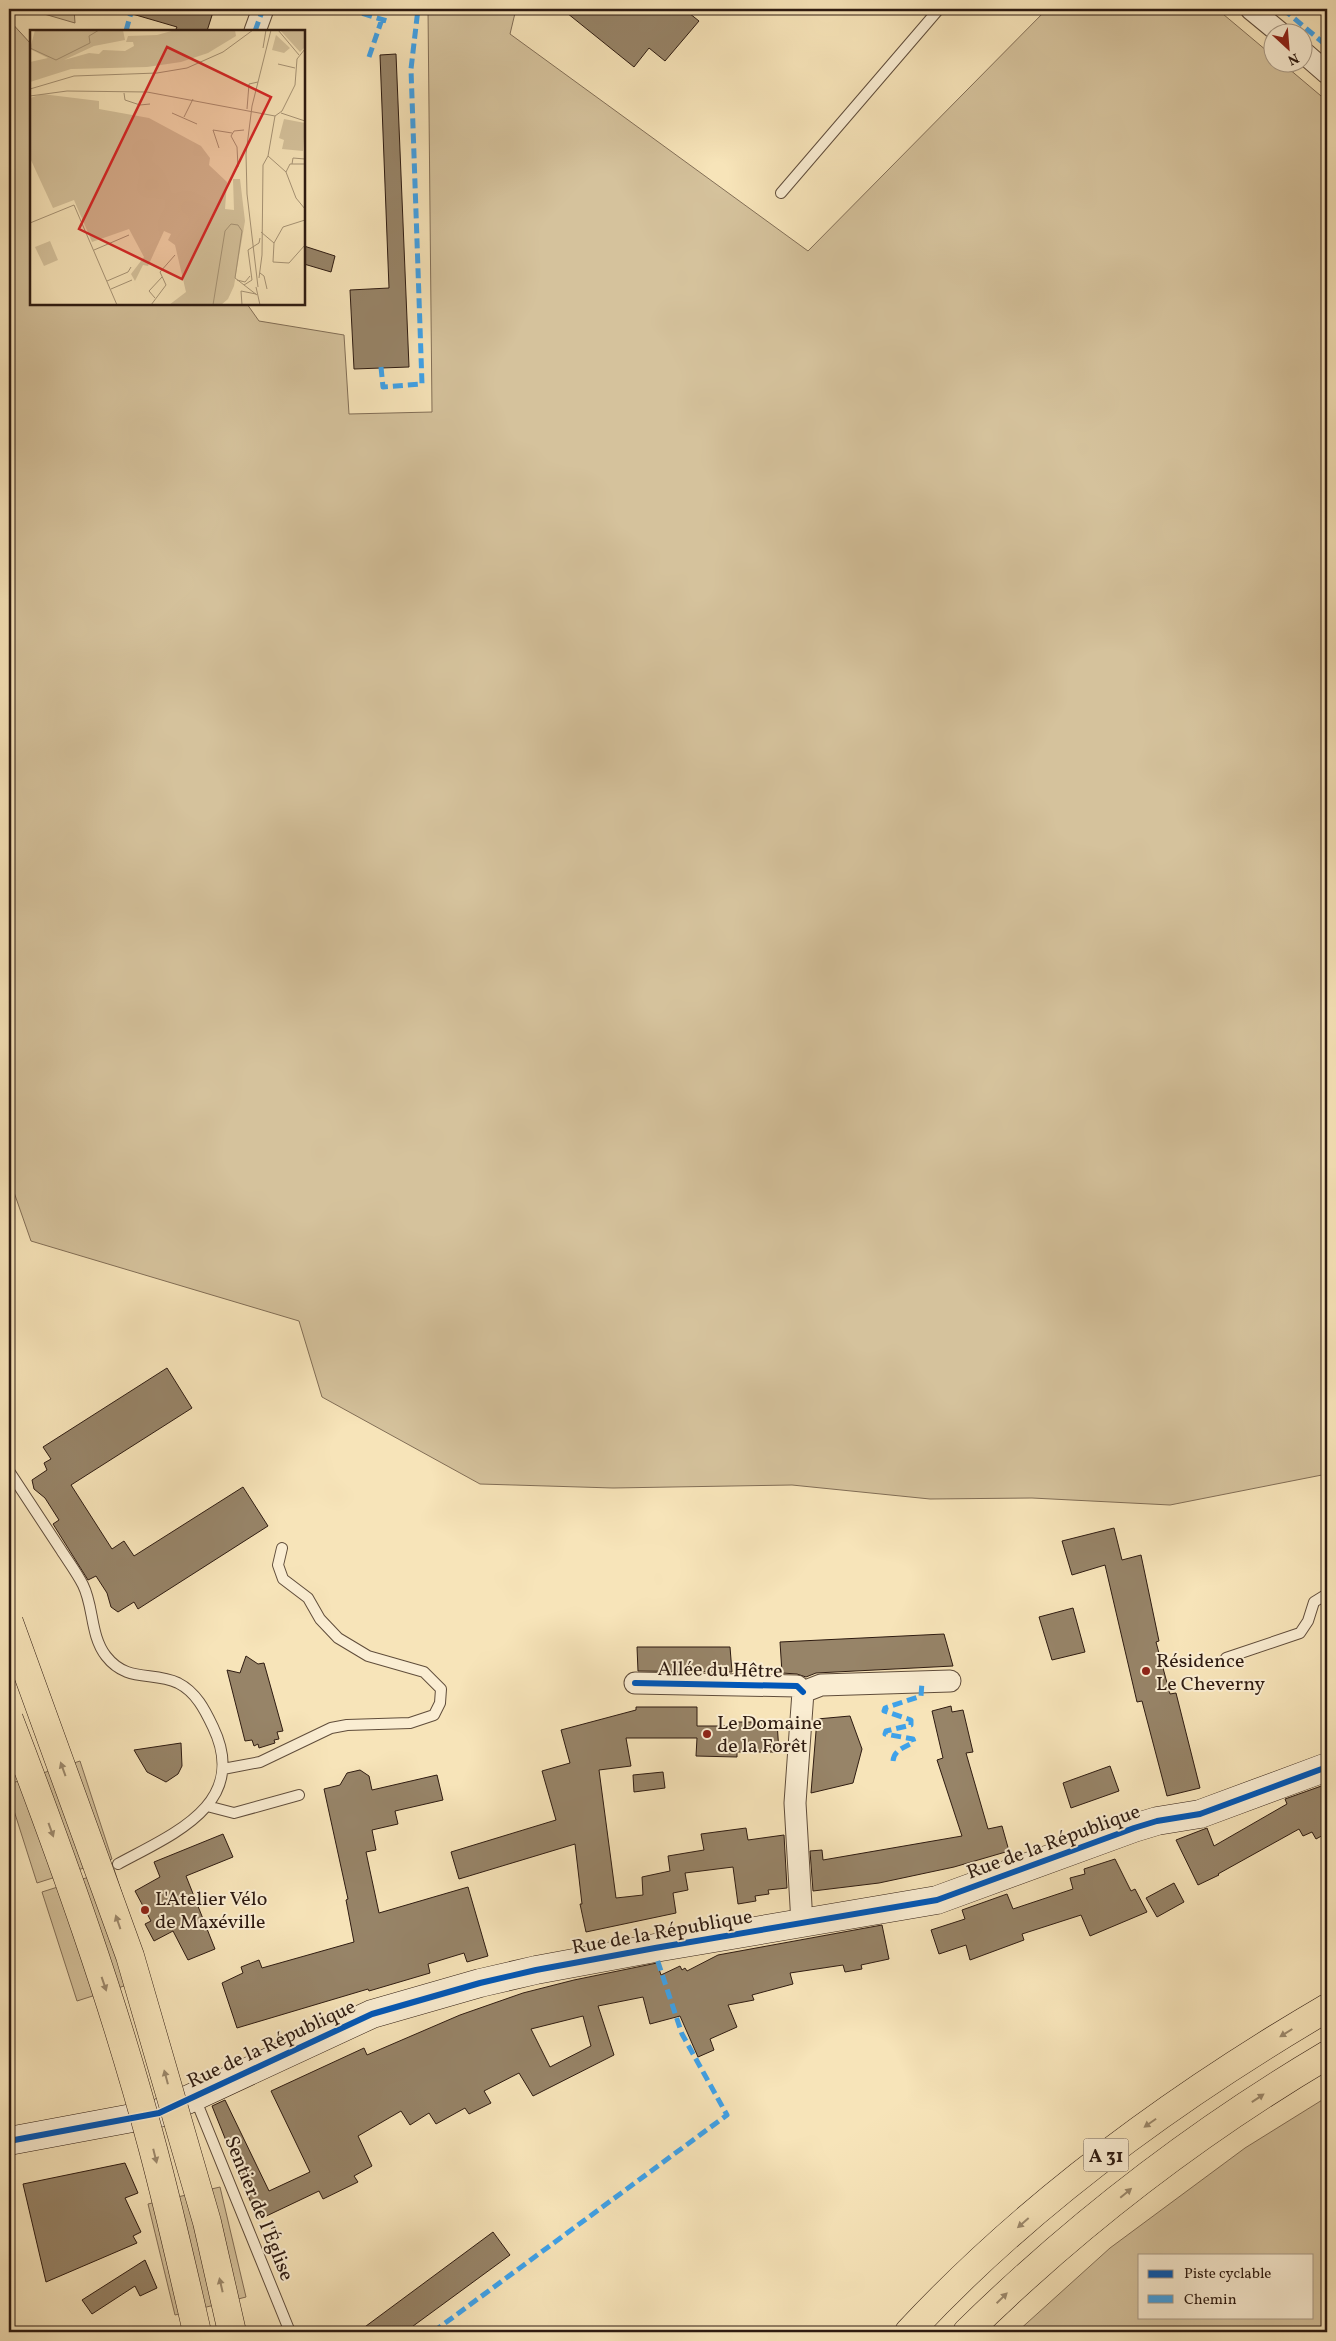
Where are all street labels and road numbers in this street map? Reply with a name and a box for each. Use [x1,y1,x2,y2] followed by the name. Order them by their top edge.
[657,1656,783,1686] street label: Allée du Hêtre
[963,1798,1144,1887] street label: Rue de la République
[570,1903,755,1963] street label: Rue de la République
[183,1993,361,2096] street label: Rue de la République
[216,2132,300,2285] street label: Sentier de l'Église
[1084,2138,1128,2172] road number: A 31

